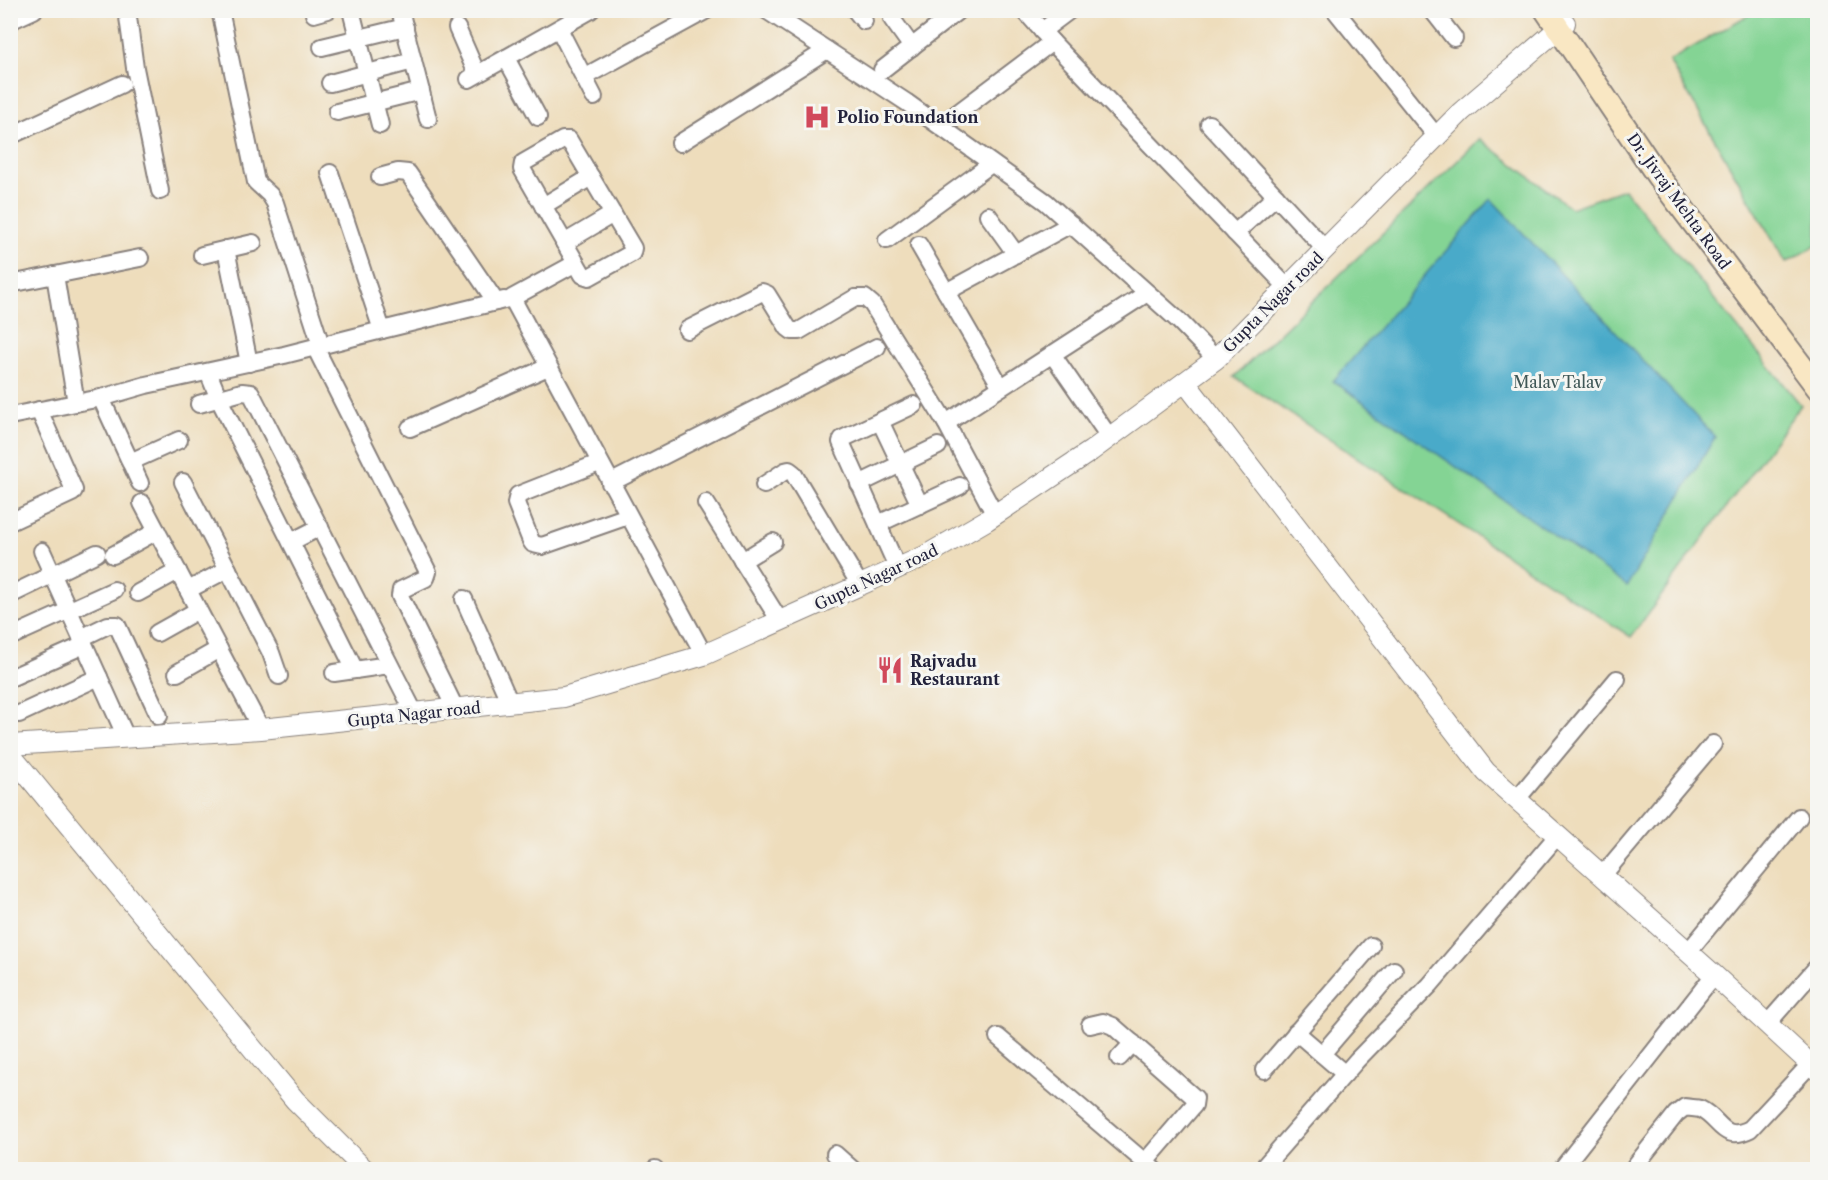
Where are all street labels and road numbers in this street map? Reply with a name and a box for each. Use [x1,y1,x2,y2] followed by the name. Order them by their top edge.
[1623,129,1735,273] street label: Dr. Jivraj Mehta Road
[1219,247,1328,356] street label: Gupta Nagar road
[811,540,941,614] street label: Gupta Nagar road
[346,697,482,731] street label: Gupta Nagar road

